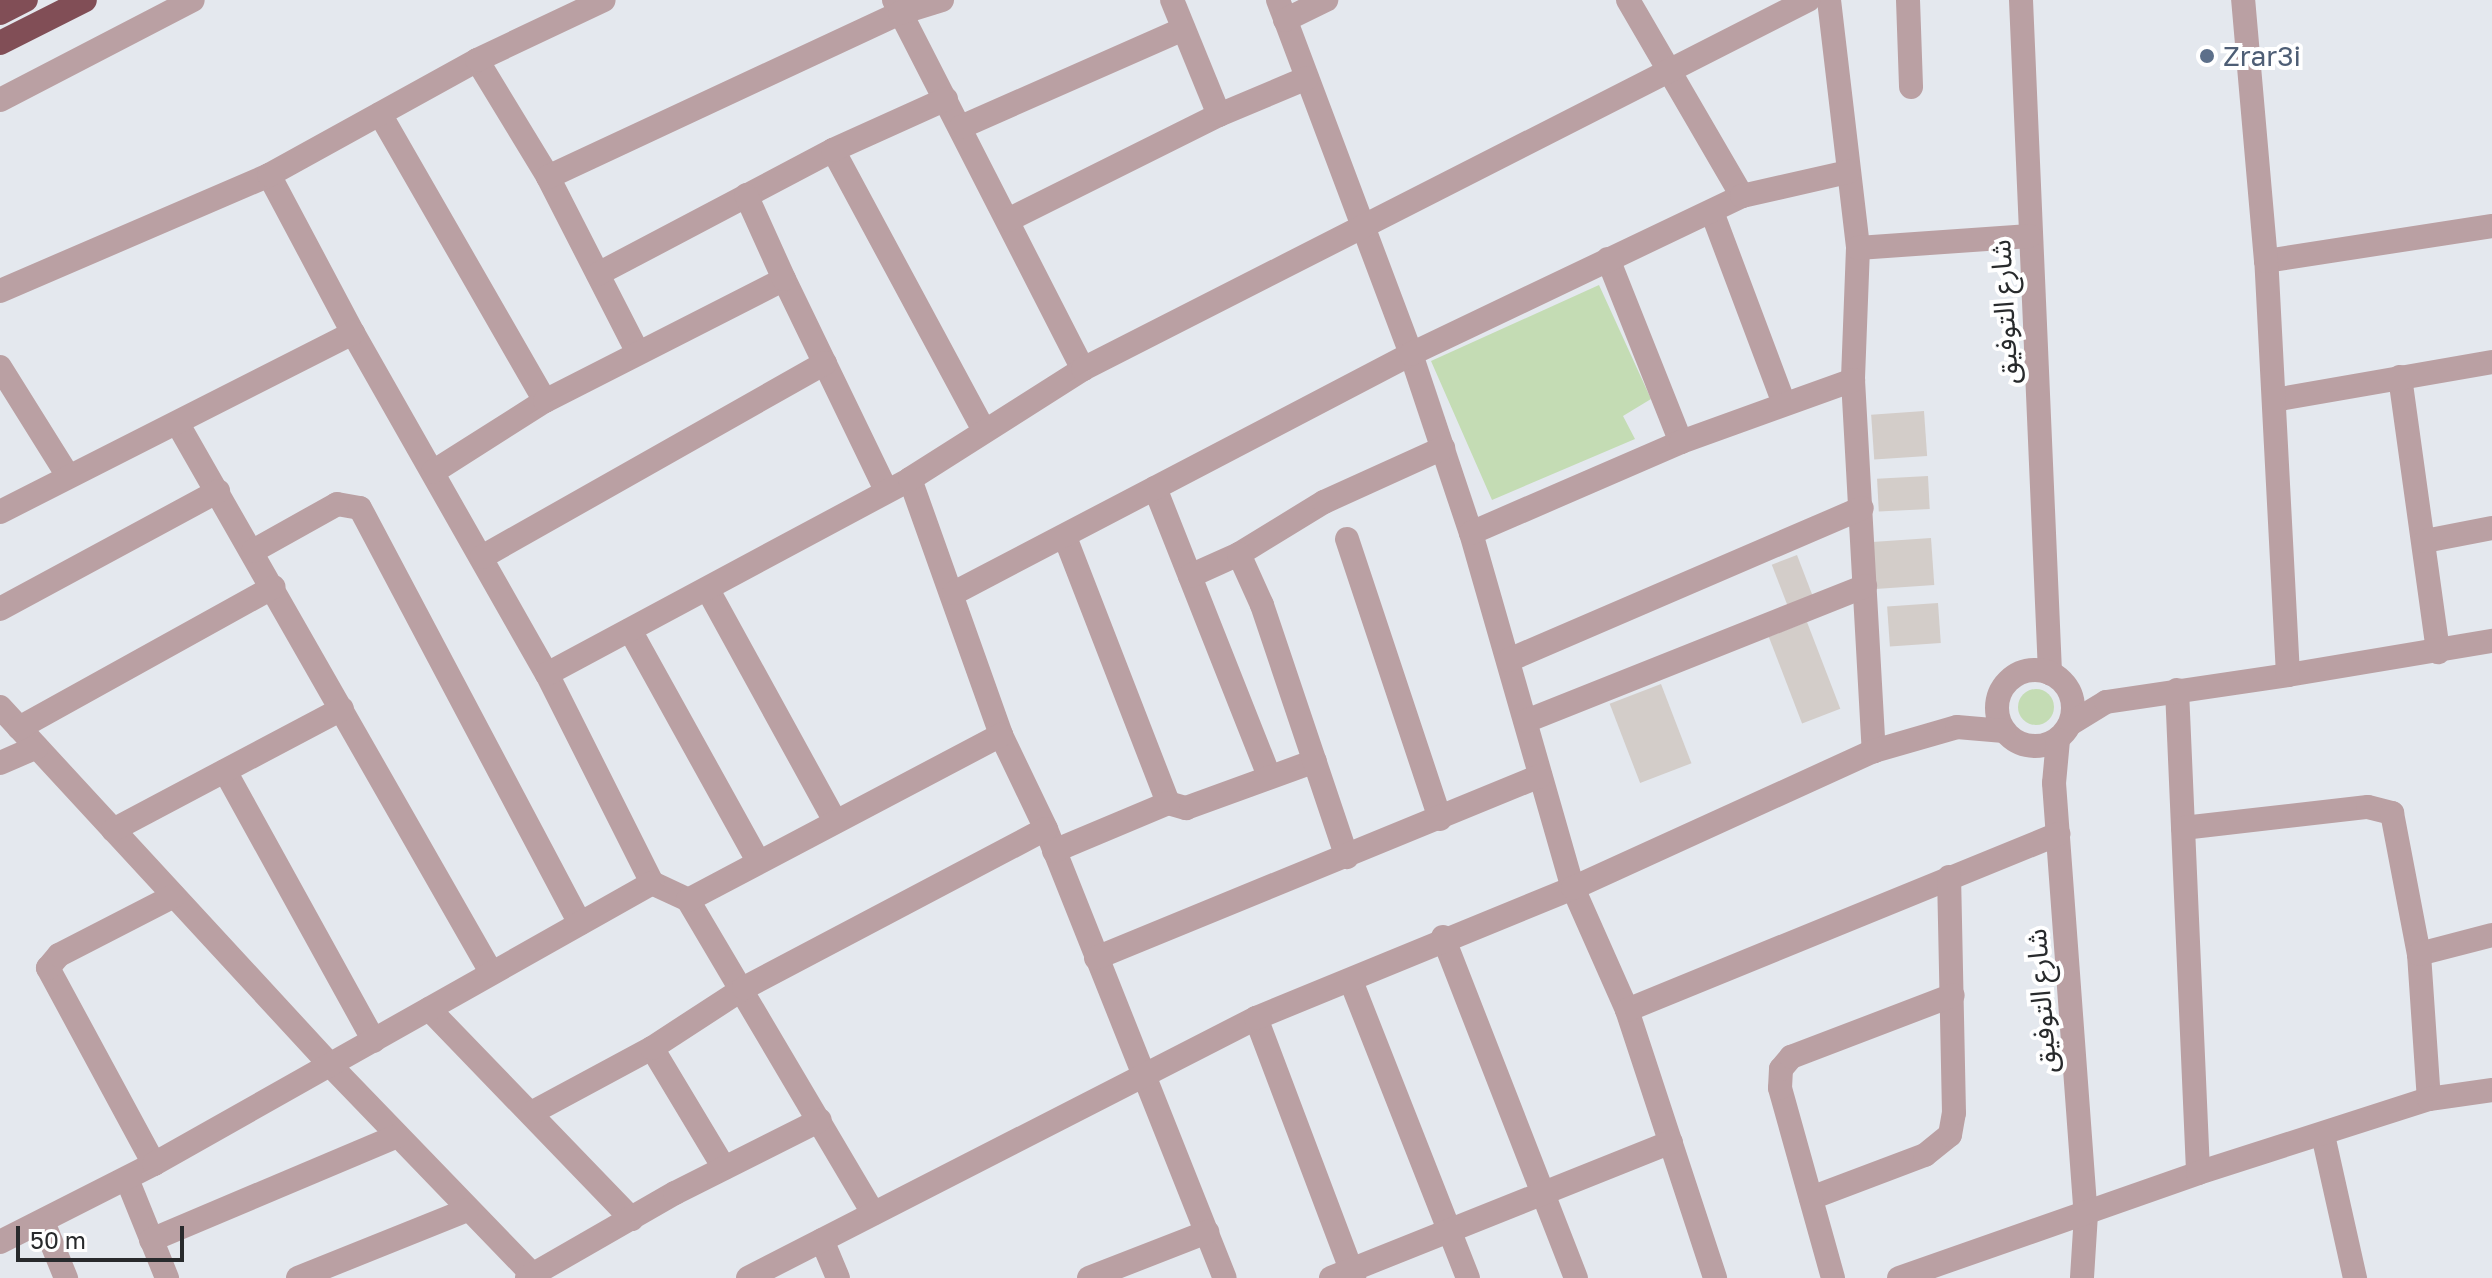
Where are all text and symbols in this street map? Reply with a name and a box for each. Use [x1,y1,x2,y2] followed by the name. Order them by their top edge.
[2223,39,2301,73] place label: Zrar3i
[2198,47,2216,65] marker: Zrar3i
[1983,239,2025,385] street label: شارع التوفيق
[2019,928,2063,1074] street label: شارع التوفيق
[20,1210,188,1260] scale bar
[30,1225,86,1254] text: 50 m

